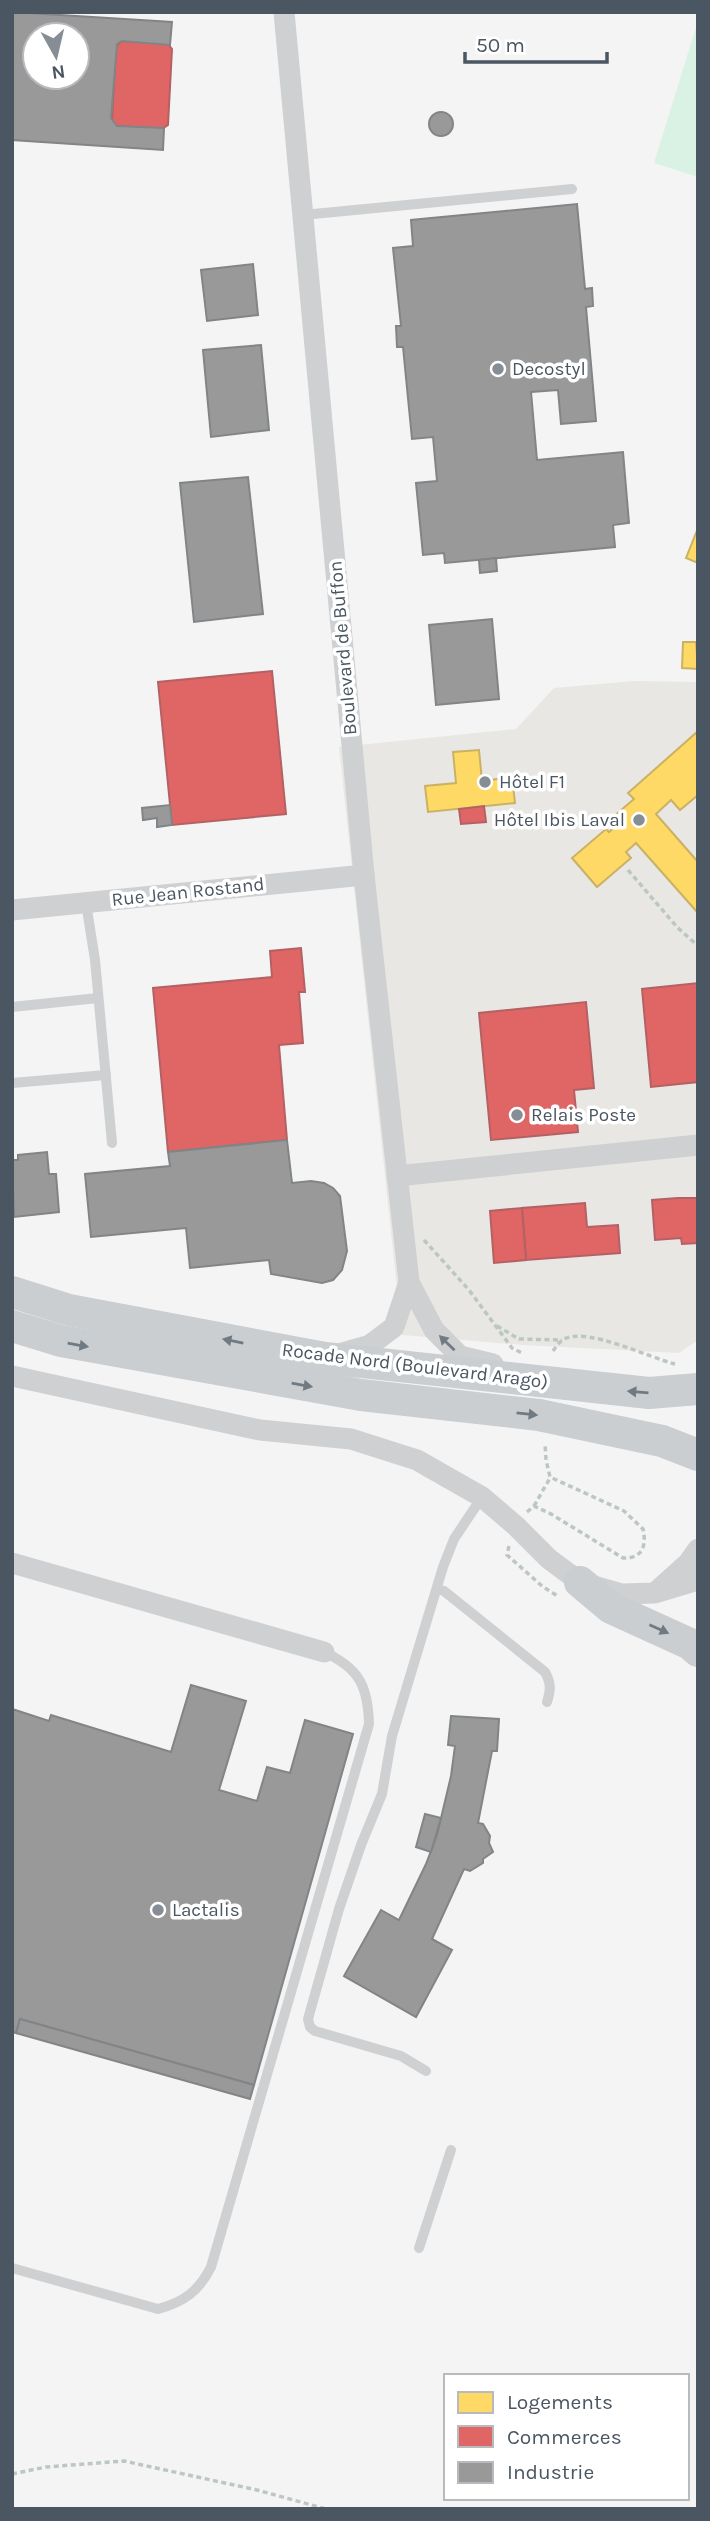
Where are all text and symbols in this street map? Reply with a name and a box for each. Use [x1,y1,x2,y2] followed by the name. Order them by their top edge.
[21,21,91,91] north arrow
[465,21,607,65] scale bar
[476,33,525,57] text: 50 m
[50,60,67,84] text: N
[512,358,586,380] place label: Decostyl
[490,361,506,377] marker: Decostyl
[324,560,362,736] street label: Boulevard de Buffon
[499,771,565,793] place label: Hôtel F1
[477,774,493,790] marker: Hôtel F1
[494,809,625,831] place label: Hôtel Ibis Laval
[631,812,647,828] marker: Hôtel Ibis Laval
[110,873,266,911] street label: Rue Jean Rostand
[531,1104,636,1126] place label: Relais Poste
[509,1107,525,1123] marker: Relais Poste
[438,1334,455,1351] one-way arrow
[222,1336,244,1347] one-way arrow
[67,1339,89,1350] one-way arrow
[281,1339,549,1393] street label: Rocade Nord (Boulevard Arago)
[291,1380,313,1391] one-way arrow
[627,1386,649,1397] one-way arrow
[516,1409,538,1420] one-way arrow
[649,1624,669,1635] one-way arrow
[172,1899,240,1921] place label: Lactalis
[150,1902,166,1918] marker: Lactalis
[444,2374,689,2500] legend
[507,2390,613,2414] text: Logements
[507,2425,622,2449] text: Commerces
[507,2460,594,2484] text: Industrie

